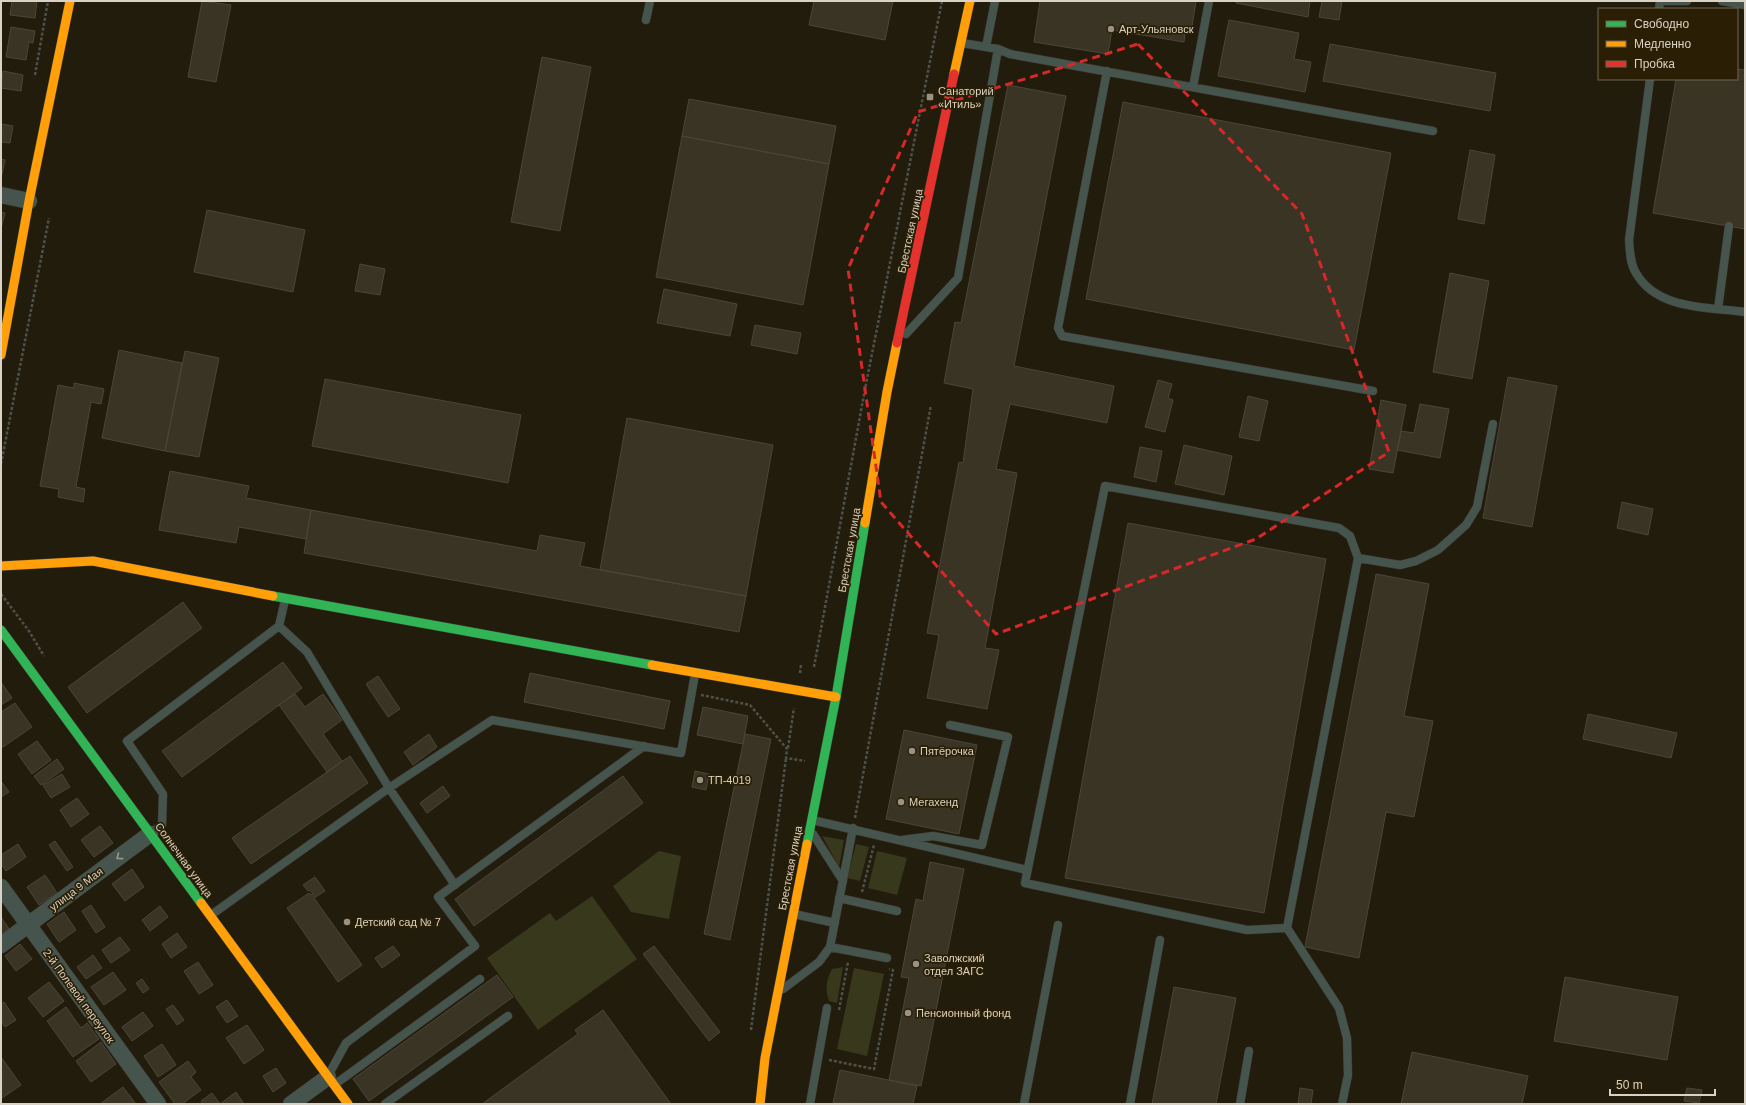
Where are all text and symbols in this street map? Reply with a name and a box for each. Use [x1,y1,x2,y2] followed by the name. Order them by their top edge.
[1598,8,1738,80] legend
[1634,17,1689,31] text: Свободно
[1119,23,1194,35] place label: Арт-Ульяновск
[1106,24,1116,34] marker: Арт-Ульяновск
[1634,37,1691,51] text: Медленно
[1634,57,1675,71] text: Пробка
[938,85,994,110] place label: Санаторий «Итиль»
[925,92,935,102] marker: Санаторий «Итиль»
[895,187,925,274] street label: Брестская улица
[836,506,863,593] street label: Брестская улица
[920,745,975,757] place label: Пятёрочка
[907,746,917,756] marker: Пятёрочка
[708,774,751,786] place label: ТП-4019
[695,775,705,785] marker: ТП-4019
[909,796,959,808] place label: Мегахенд
[896,797,906,807] marker: Мегахенд
[153,820,216,900] street label: Солнечная улица
[776,824,804,911] street label: Брестская улица
[116,852,123,860] one-way arrow
[47,865,105,913] street label: улица 9 Мая
[355,916,441,928] place label: Детский сад № 7
[342,917,352,927] marker: Детский сад № 7
[41,947,117,1045] street label: 2-й Полевой переулок
[924,952,985,977] place label: Заволжский отдел ЗАГС
[911,959,921,969] marker: Заволжский отдел ЗАГС
[916,1007,1011,1019] place label: Пенсионный фонд
[903,1008,913,1018] marker: Пенсионный фонд
[1610,1071,1715,1097] scale bar
[1616,1078,1643,1092] text: 50 m

